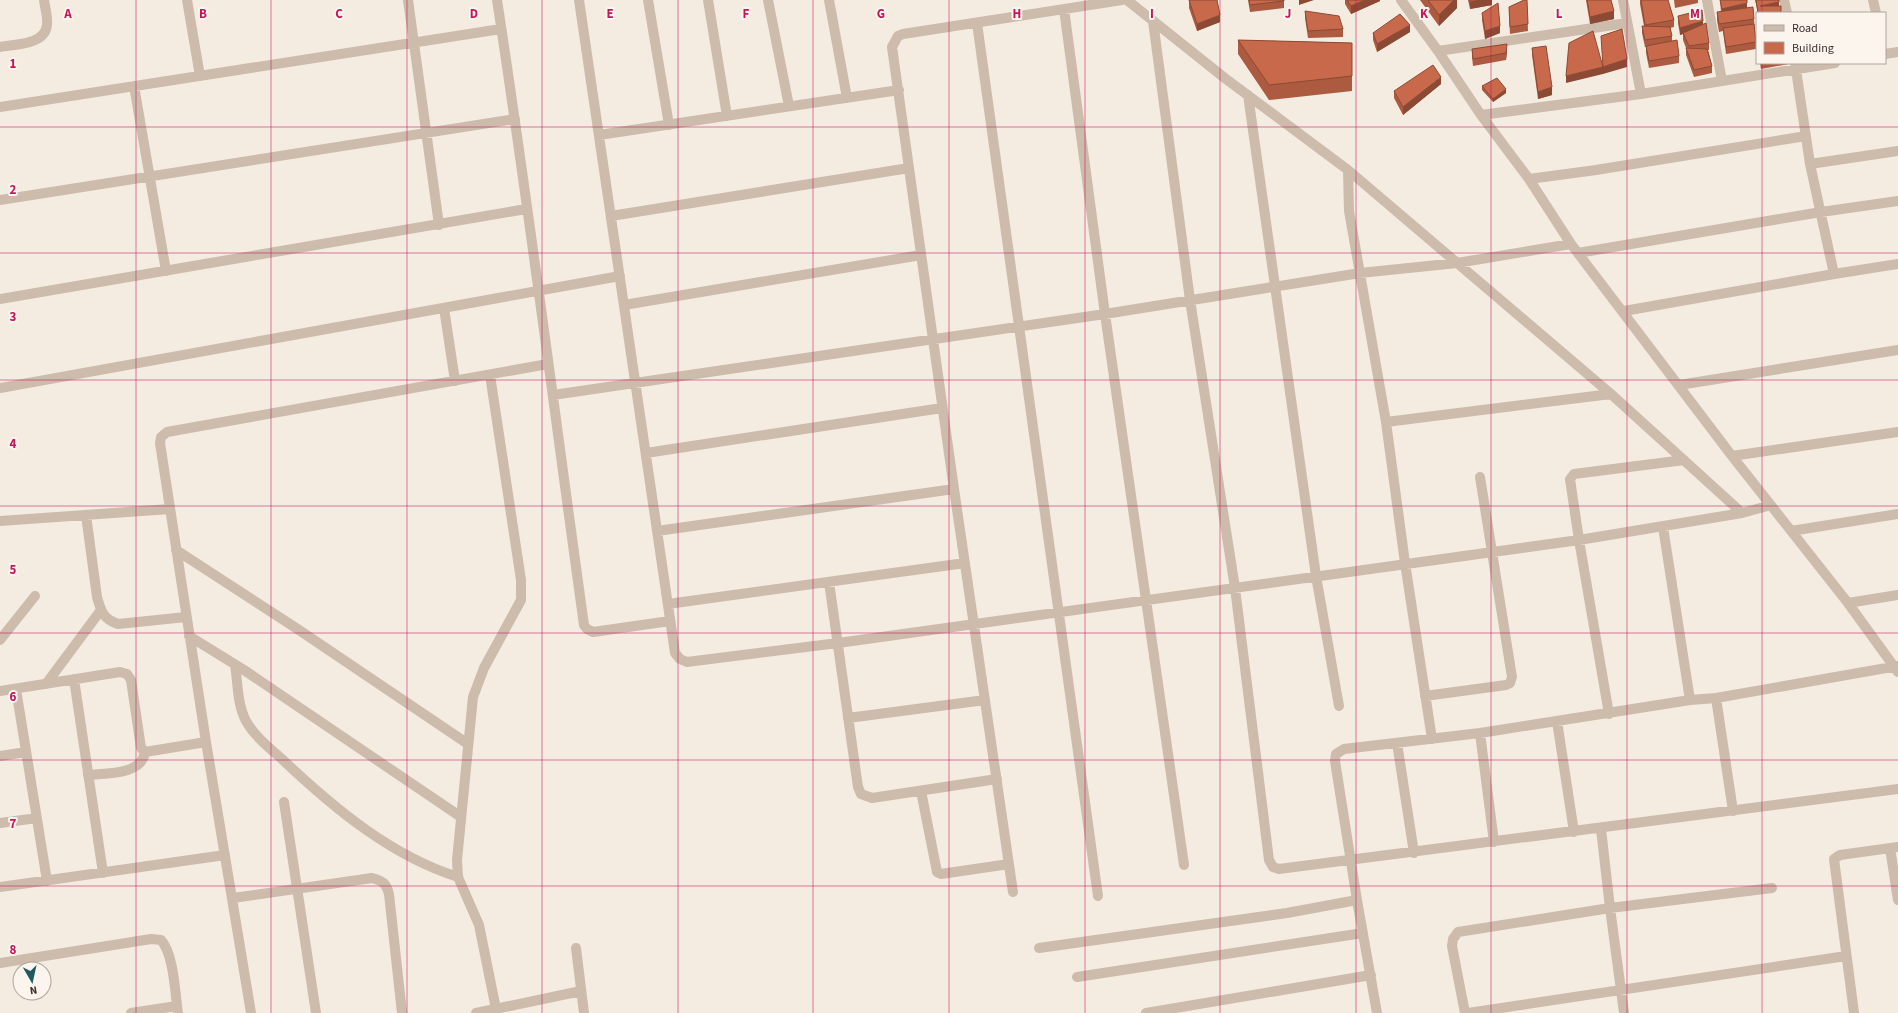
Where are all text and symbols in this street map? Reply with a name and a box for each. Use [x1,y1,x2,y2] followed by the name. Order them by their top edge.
[63,5,72,23] text: A
[199,5,207,23] text: B
[335,5,343,23] text: C
[470,5,478,23] text: D
[606,5,614,23] text: E
[743,5,750,23] text: F
[877,5,885,23] text: G
[1013,5,1021,23] text: H
[1150,5,1154,23] text: I
[1285,5,1291,23] text: J
[1420,5,1429,23] text: K
[1556,5,1563,23] text: L
[1690,5,1700,23] text: M
[1756,12,1886,64] legend
[1792,20,1818,37] text: Road
[1792,40,1834,57] text: Building
[10,55,17,73] text: 1
[10,181,17,199] text: 2
[10,308,17,326] text: 3
[10,435,17,453] text: 4
[10,561,17,579] text: 5
[10,688,17,706] text: 6
[10,815,17,833] text: 7
[10,941,17,959] text: 8
[12,961,52,1001] north arrow
[29,982,38,998] text: N

